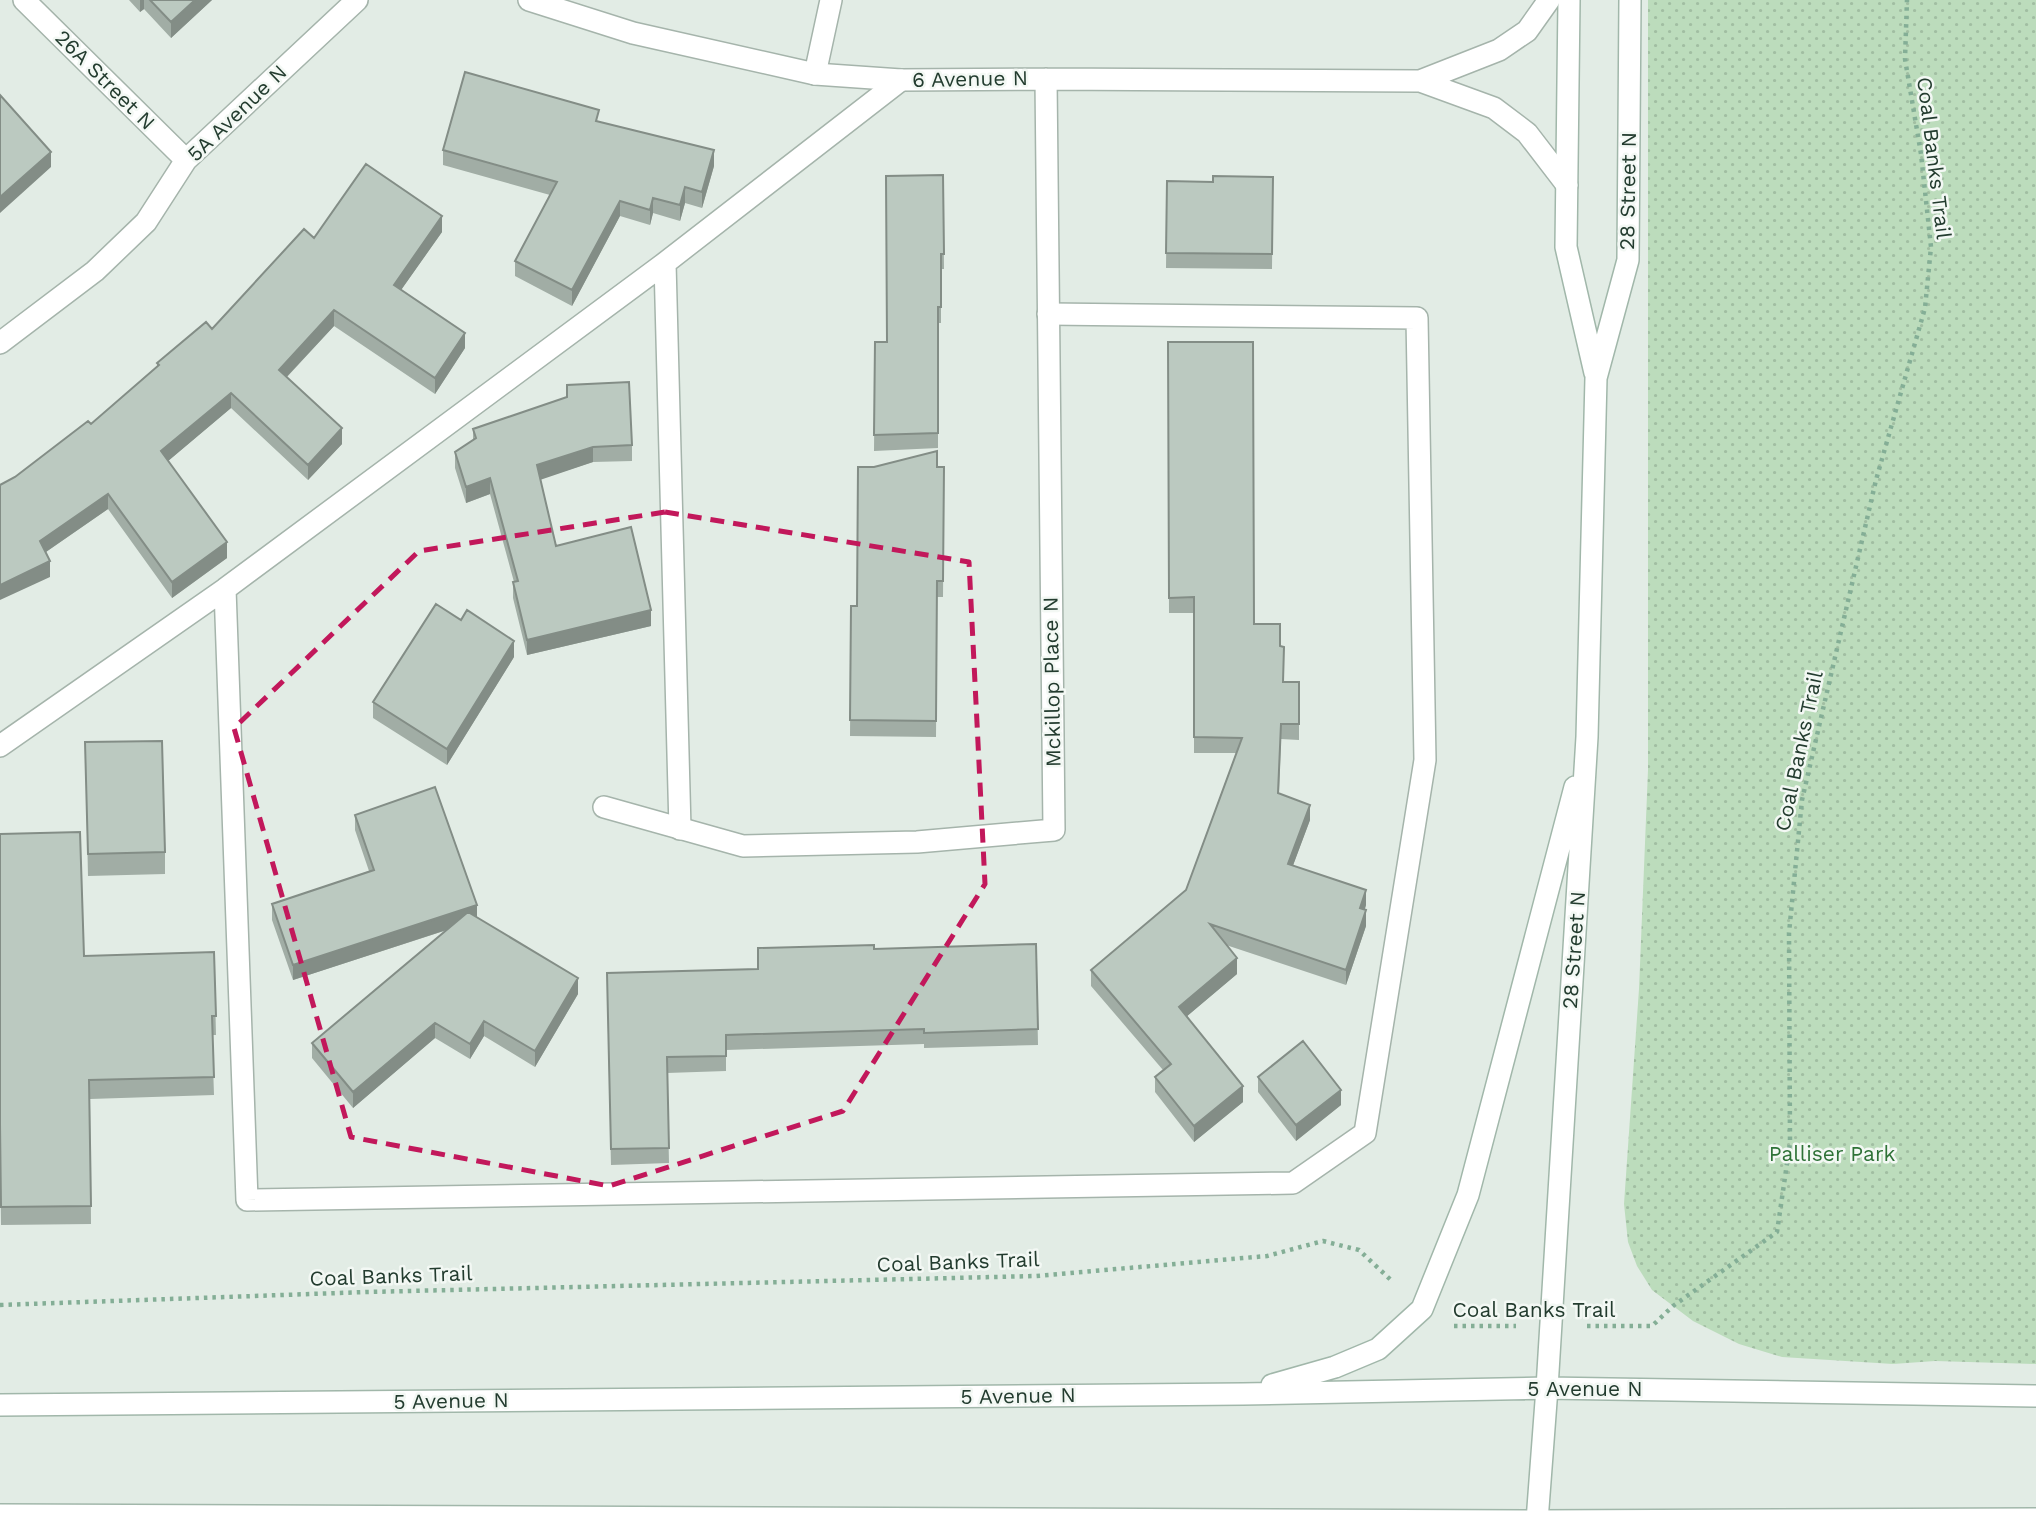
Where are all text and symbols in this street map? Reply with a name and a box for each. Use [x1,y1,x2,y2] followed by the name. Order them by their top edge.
[50,24,161,135] street label: 26A Street N
[182,59,292,166] street label: 5A Avenue N
[912,65,1028,92] street label: 6 Avenue N
[1912,75,1957,241] street label: Coal Banks Trail
[1614,132,1641,250] street label: 28 Street N
[1038,597,1065,767] street label: Mckillop Place N
[1769,668,1828,833] street label: Coal Banks Trail
[1557,890,1590,1010] street label: 28 Street N
[1769,1141,1895,1166] park label: Palliser Park
[876,1246,1040,1277] street label: Coal Banks Trail
[309,1260,473,1291] street label: Coal Banks Trail
[1452,1297,1616,1322] street label: Coal Banks Trail
[1527,1376,1643,1401] street label: 5 Avenue N
[960,1382,1076,1409] street label: 5 Avenue N
[393,1387,509,1414] street label: 5 Avenue N

